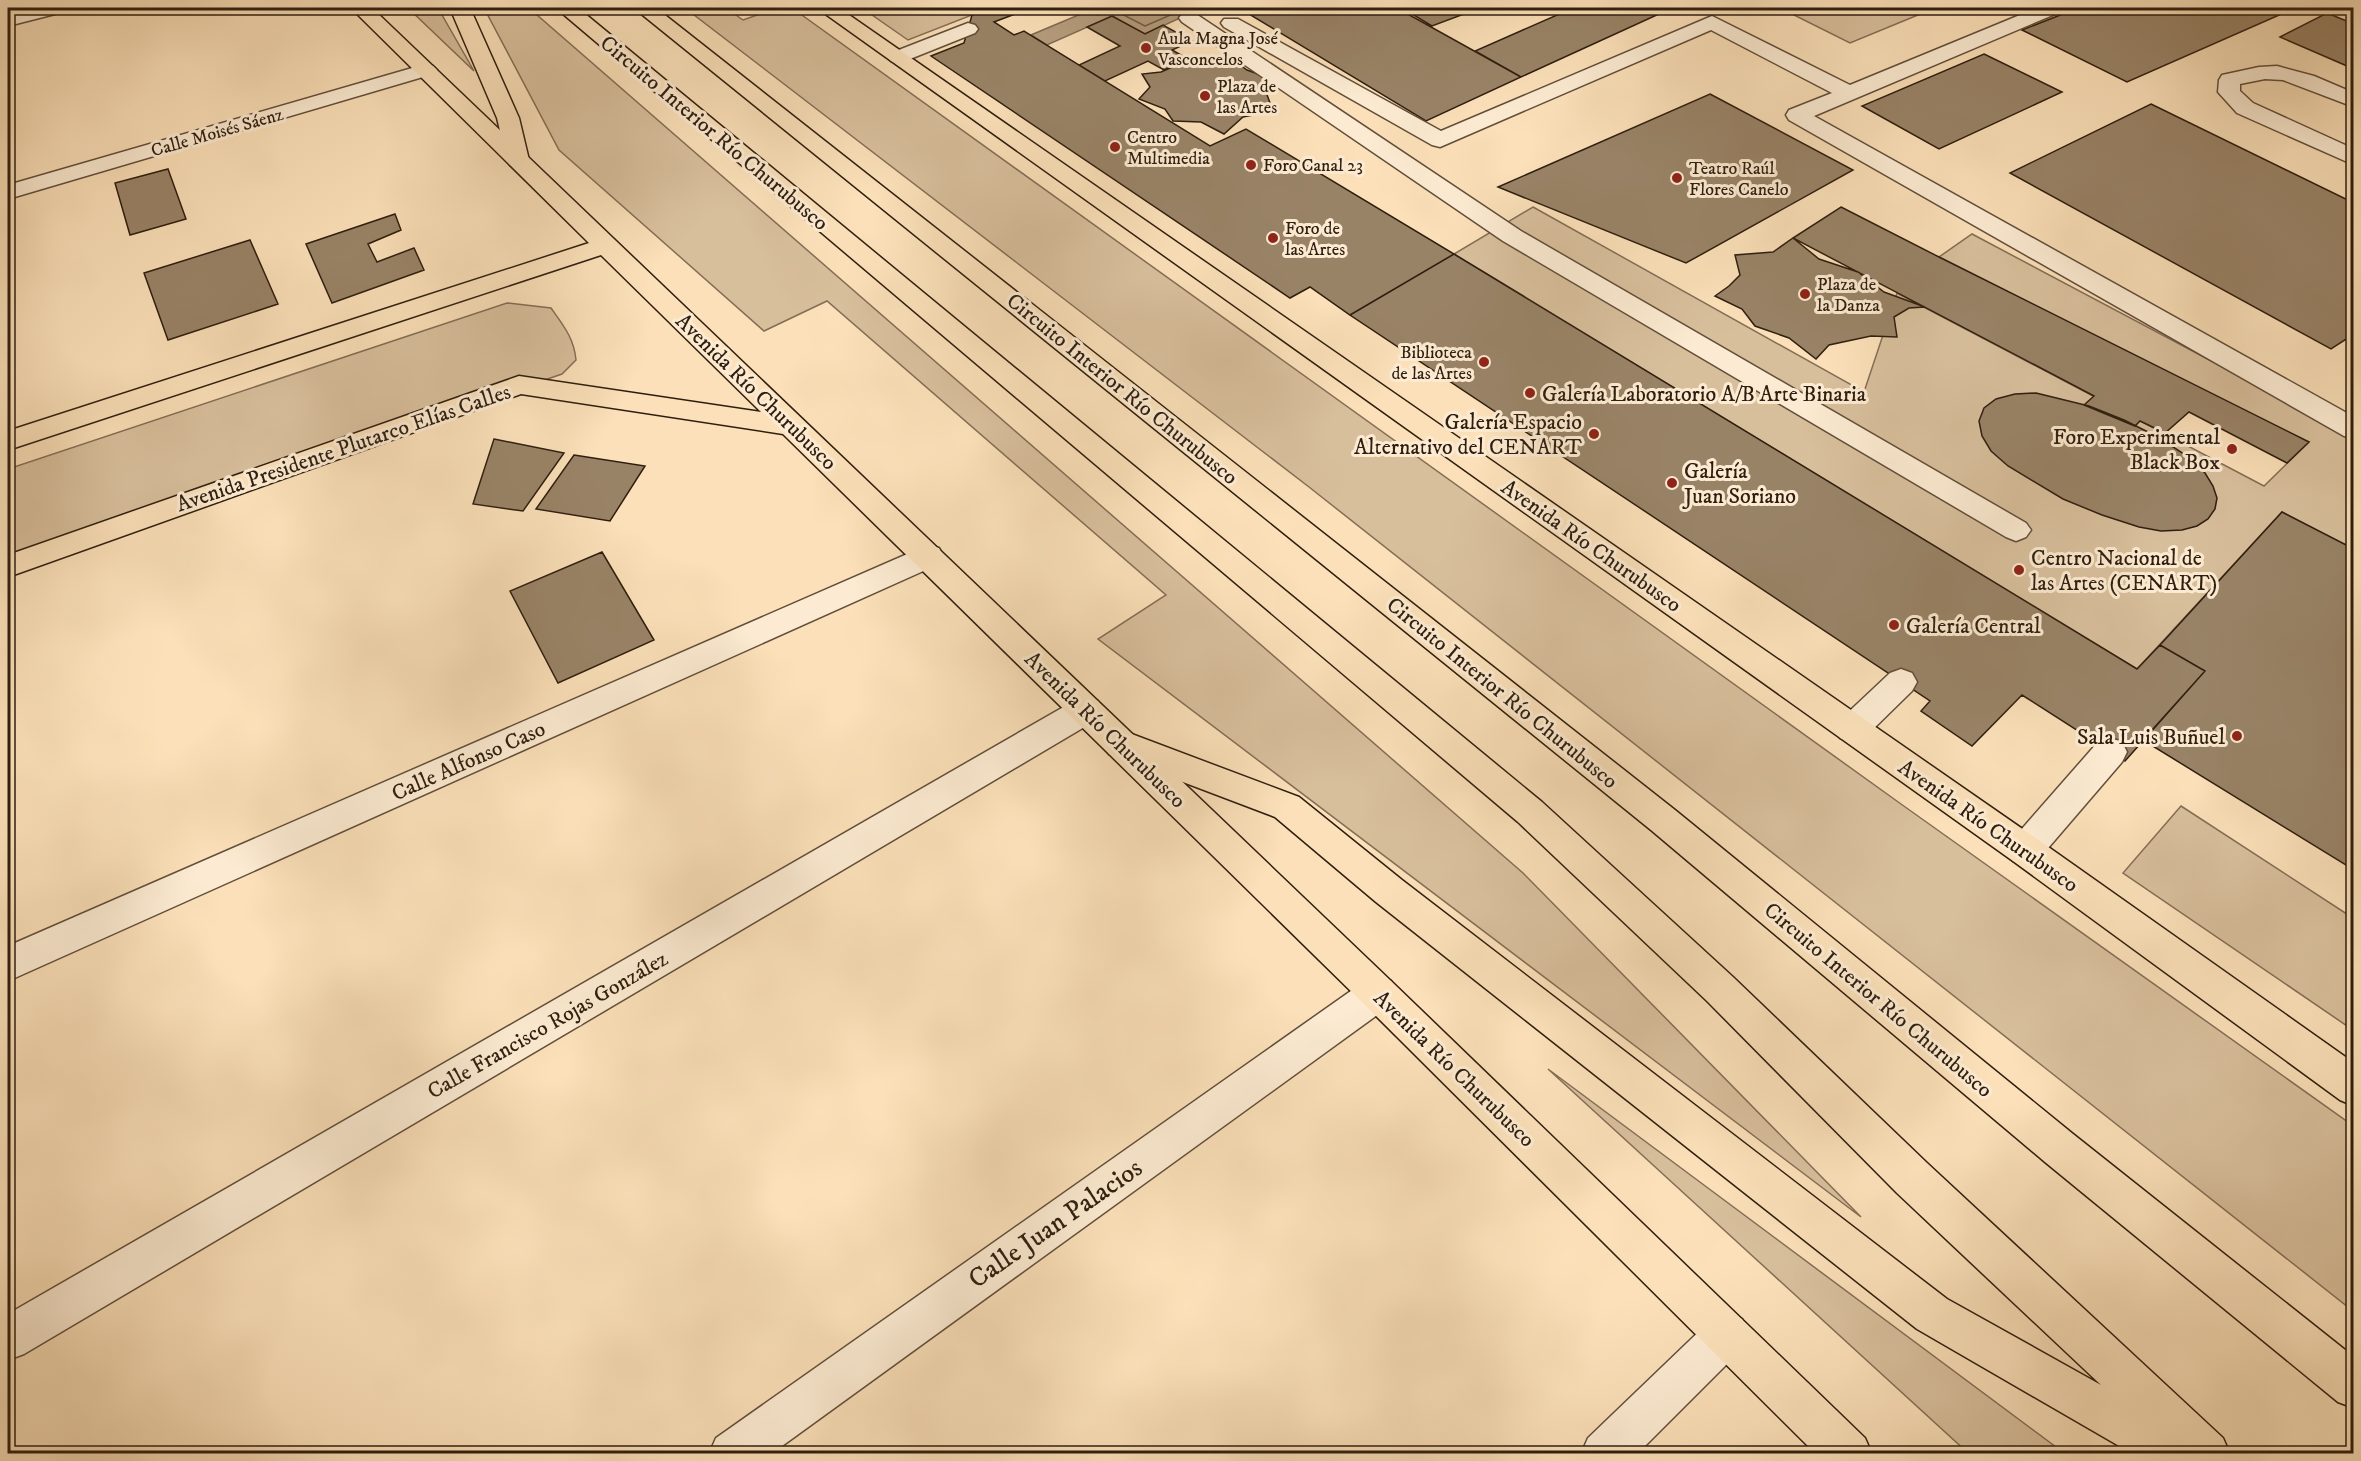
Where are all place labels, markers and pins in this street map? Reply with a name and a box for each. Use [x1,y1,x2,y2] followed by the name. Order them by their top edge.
[1157,28,1278,71] place label: Aula Magna José Vasconcelos
[1139,41,1153,55] marker: Aula Magna José Vasconcelos
[1217,76,1277,119] place label: Plaza de las Artes
[1198,89,1212,103] marker: Plaza de las Artes
[1127,127,1210,170] place label: Centro Multimedia
[1108,140,1122,154] marker: Centro Multimedia
[1263,155,1363,177] place label: Foro Canal 23
[1244,158,1258,172] marker: Foro Canal 23
[1689,158,1789,201] place label: Teatro Raúl Flores Canelo
[1670,171,1684,185] marker: Teatro Raúl Flores Canelo
[1285,218,1345,261] place label: Foro de las Artes
[1266,231,1280,245] marker: Foro de las Artes
[1817,274,1880,317] place label: Plaza de la Danza
[1798,287,1812,301] marker: Plaza de la Danza
[1391,342,1472,385] place label: Biblioteca de las Artes
[1477,355,1491,369] marker: Biblioteca de las Artes
[1542,381,1867,408] place label: Galería Laboratorio A/B Arte Binaria
[1523,386,1537,400] marker: Galería Laboratorio A/B Arte Binaria
[1354,409,1582,461] place label: Galería Espacio Alternativo del CENART
[2053,424,2220,476] place label: Foro Experimental Black Box
[1587,427,1601,441] marker: Galería Espacio Alternativo del CENART
[2225,442,2239,456] marker: Foro Experimental Black Box
[1682,458,1796,510] place label: Galería Juan Soriano
[1665,476,1679,490] marker: Galería Juan Soriano
[2031,545,2217,597] place label: Centro Nacional de las Artes (CENART)
[2012,563,2026,577] marker: Centro Nacional de las Artes (CENART)
[1906,613,2041,640] place label: Galería Central
[1887,618,1901,632] marker: Galería Central
[2077,724,2225,751] place label: Sala Luis Buñuel
[2230,729,2244,743] marker: Sala Luis Buñuel

